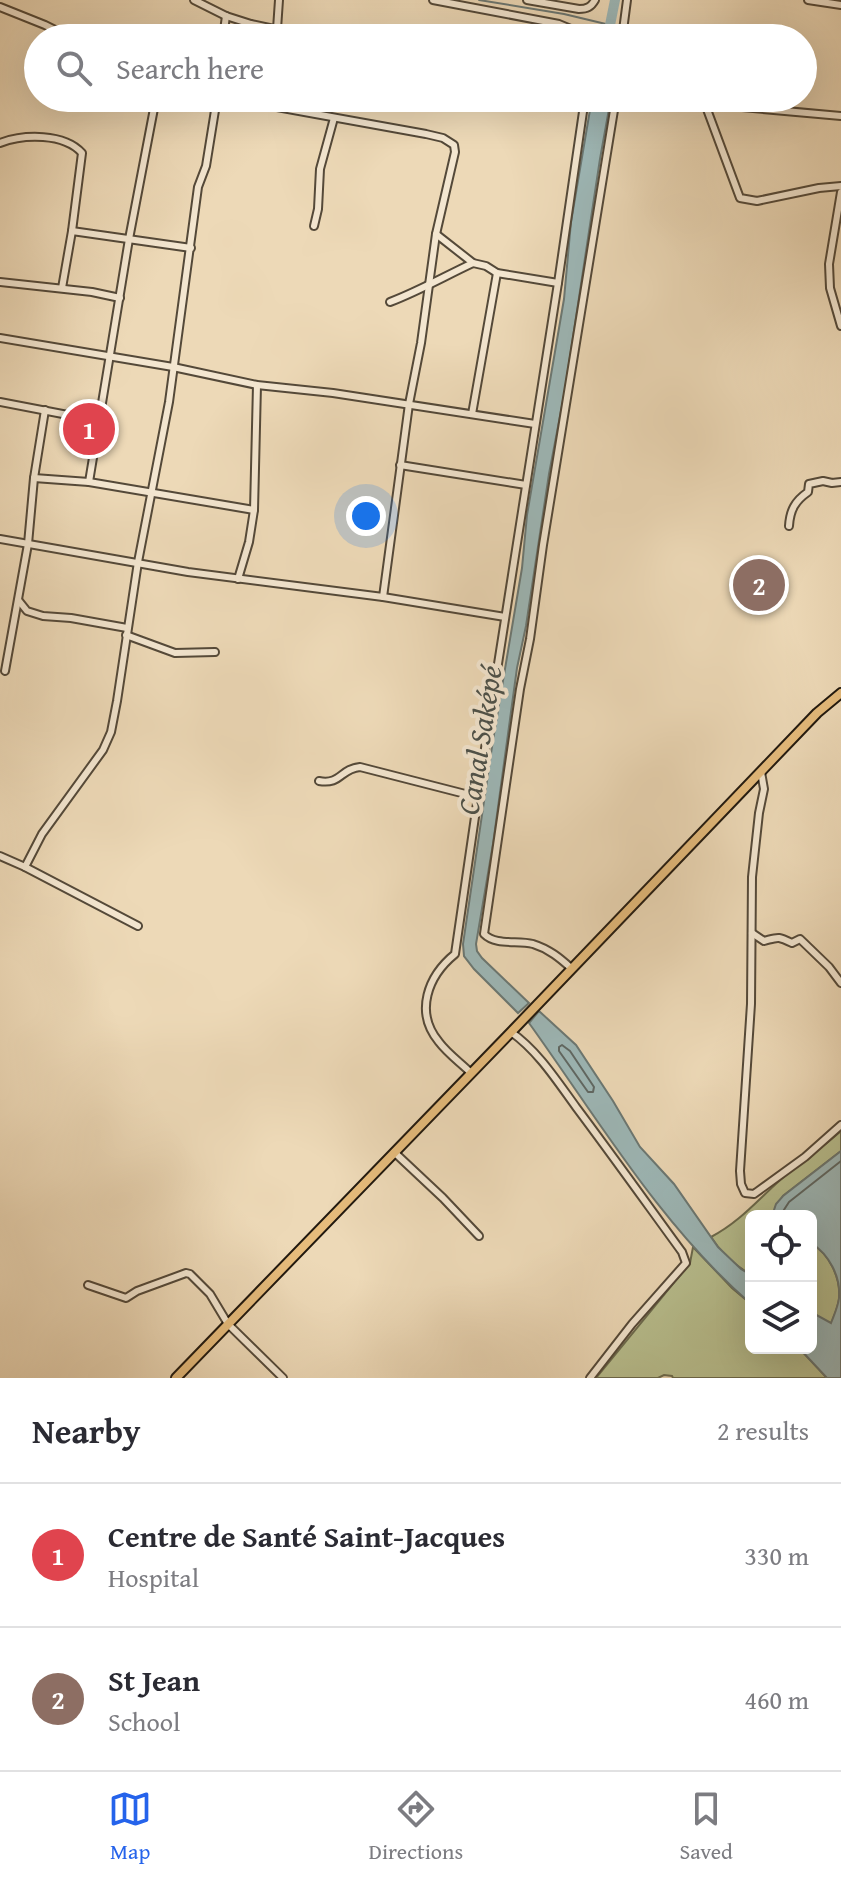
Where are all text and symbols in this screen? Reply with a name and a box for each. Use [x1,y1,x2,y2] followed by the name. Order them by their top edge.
[24,24,817,112] search box
[52,46,96,90] icon: search
[116,46,264,90] text: Search here
[63,399,115,459] pin: 1
[346,496,386,536] your location
[733,555,785,615] pin: 2
[446,661,513,818] water label: Canal Saképé
[745,1210,817,1354] map controls
[745,1210,817,1282] button: locate
[745,1282,817,1354] button: layers
[32,1406,141,1455] text: Nearby
[717,1411,809,1450] text: 2 results
[108,1514,505,1558] text: Centre de Santé Saint-Jacques
[51,1536,65,1575] text: 1
[744,1536,809,1575] text: 330 m
[108,1558,199,1597] text: Hospital
[108,1658,200,1702] text: St Jean
[51,1680,65,1719] text: 2
[744,1680,809,1719] text: 460 m
[108,1702,180,1741] text: School
[108,1787,152,1867] tab: Map
[369,1787,463,1867] tab: Directions
[680,1787,733,1867] tab: Saved

